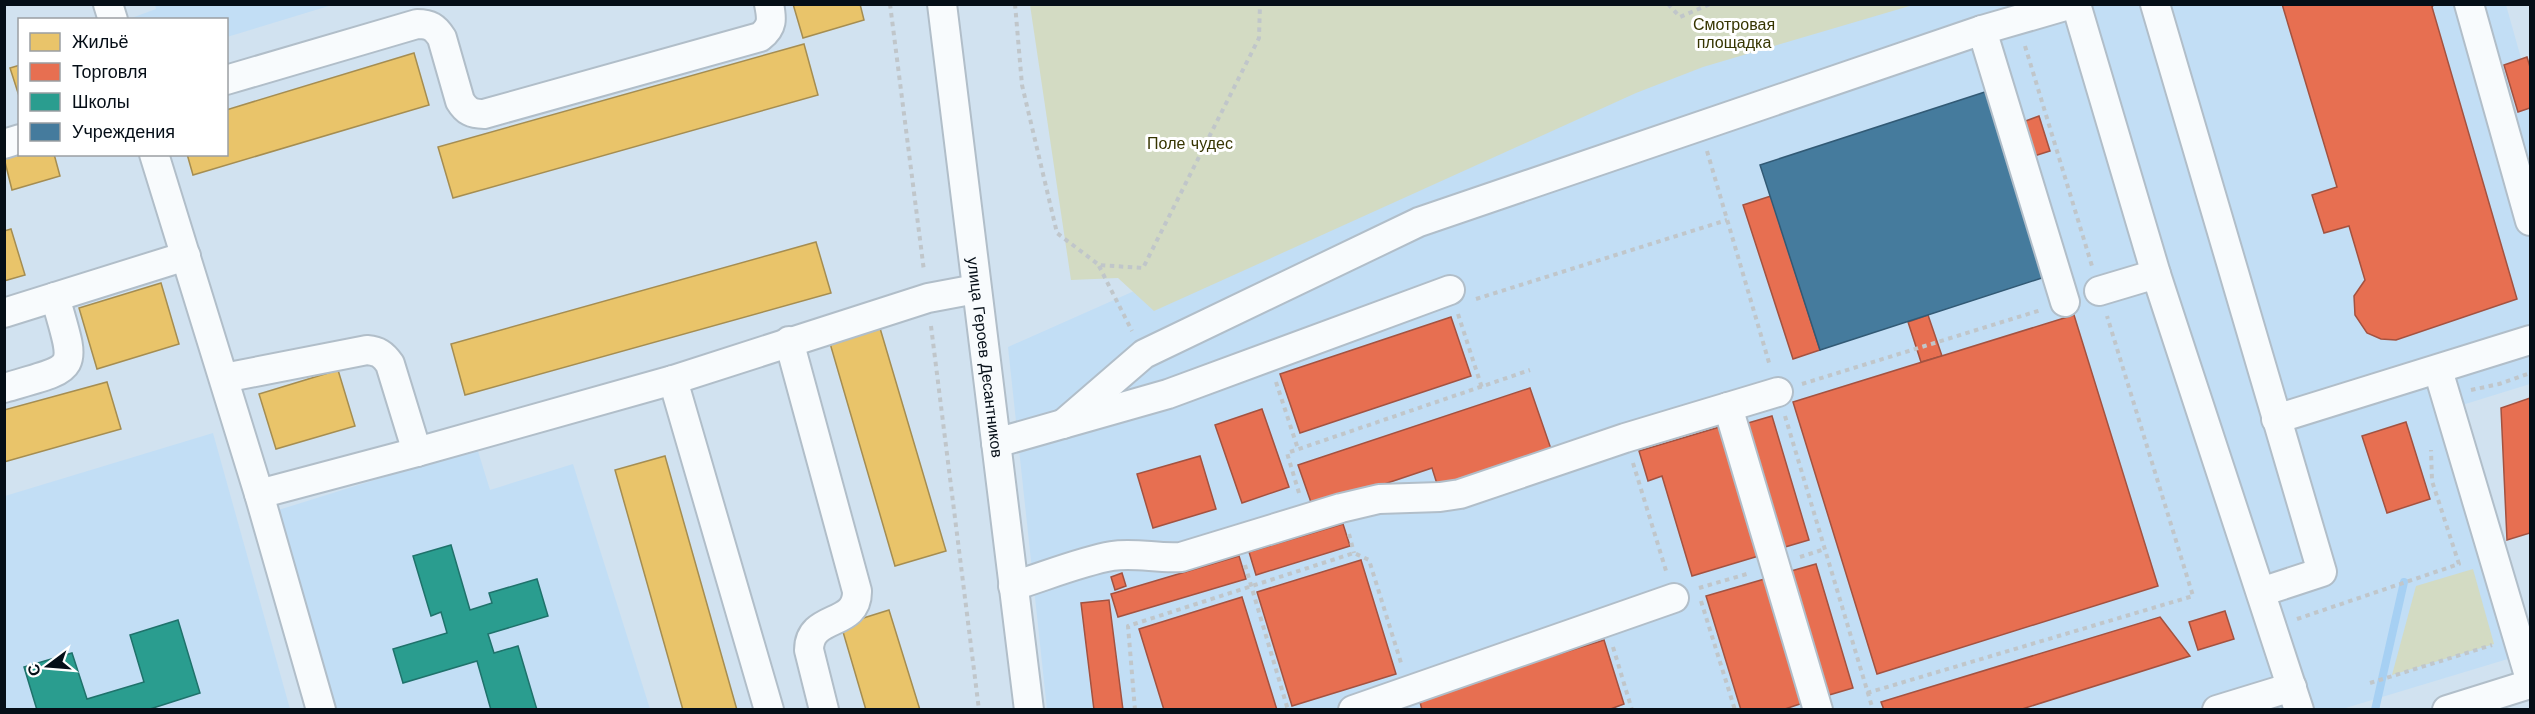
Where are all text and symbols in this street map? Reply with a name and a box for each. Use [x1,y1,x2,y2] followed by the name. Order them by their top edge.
[1693,15,1775,52] park label: Смотровая площадка
[18,18,228,156] legend
[72,31,129,52] text: Жильё
[72,61,147,82] text: Торговля
[72,91,130,112] text: Школы
[72,121,175,142] text: Учреждения
[1147,134,1233,153] park label: Поле чудес
[963,256,1007,459] street label: улица Героев Десантников
[18,636,78,696] north arrow
[23,661,45,678] text: С

